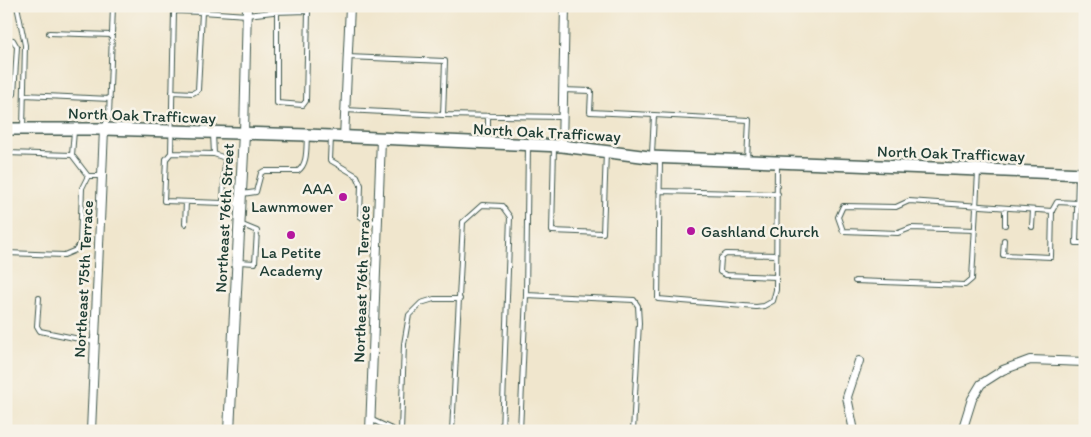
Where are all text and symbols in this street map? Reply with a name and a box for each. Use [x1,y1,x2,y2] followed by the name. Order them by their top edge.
[68,103,217,128] street label: North Oak Trafficway
[473,119,622,146] street label: North Oak Trafficway
[877,141,1026,166] street label: North Oak Trafficway
[211,143,238,293] street label: Northeast 76th Street
[251,179,333,216] place label: AAA Lawnmower
[337,191,349,203] marker: AAA Lawnmower
[70,200,97,358] street label: Northeast 75th Terrace
[349,205,374,363] street label: Northeast 76th Terrace
[701,222,820,241] place label: Gashland Church
[685,225,697,237] marker: Gashland Church
[285,229,297,241] marker: La Petite Academy
[259,243,323,280] place label: La Petite Academy

